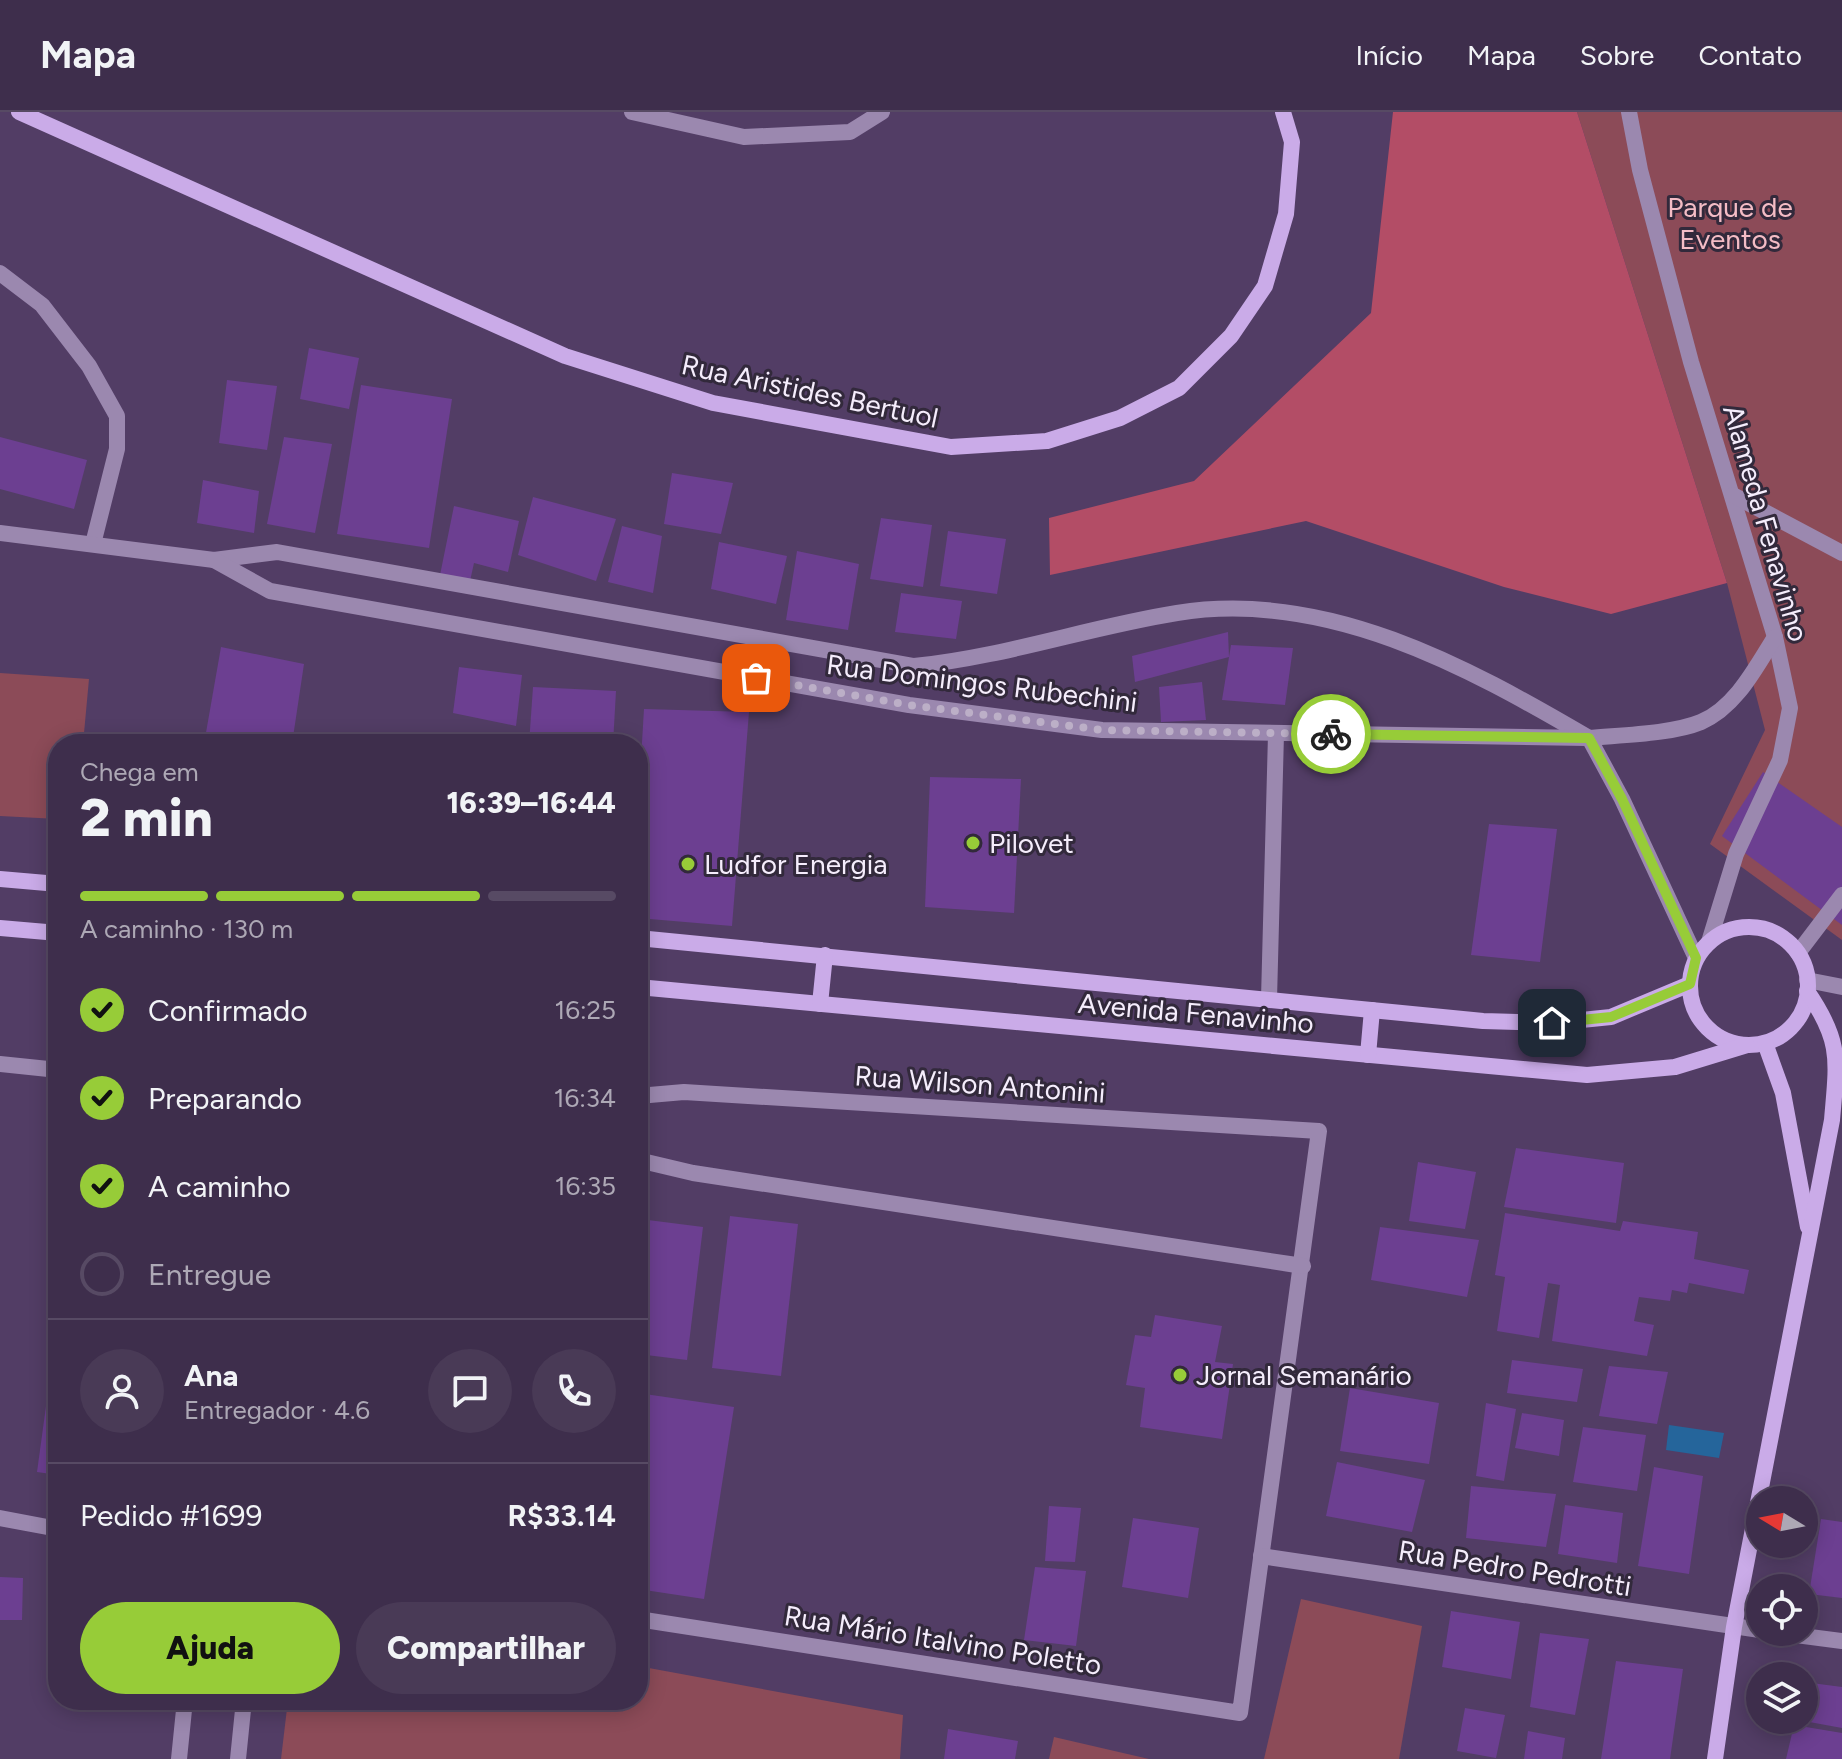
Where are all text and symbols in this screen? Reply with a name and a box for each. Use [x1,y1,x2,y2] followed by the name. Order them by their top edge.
[40,32,136,78] text: Mapa
[1355,38,1423,72] text: Início
[1467,38,1536,72] text: Mapa
[1580,38,1654,72] text: Sobre
[1698,38,1802,72] text: Contato
[1667,190,1793,256] park label: Parque de Eventos
[679,347,941,435] street label: Rua Aristides Bertuol
[1716,401,1816,645] street label: Alameda Fenavinho
[722,644,790,712] pin
[825,647,1139,719] street label: Rua Domingos Rubechini
[734,656,778,700] icon: bag
[1291,694,1371,774] courier
[1309,712,1353,756] icon: bike
[80,756,199,788] text: Chega em
[447,784,616,821] text: 16:39–16:44
[80,787,213,849] text: 2 min
[989,826,1074,860] place label: Pilovet
[964,834,982,852] marker: Pilovet
[704,847,888,881] place label: Ludfor Energia
[679,855,697,873] marker: Ludfor Energia
[80,913,293,945] text: A caminho · 130 m
[1077,986,1315,1040] street label: Avenida Fenavinho
[80,988,124,1032] icon: check
[1518,989,1586,1057] pin
[148,992,308,1029] text: Confirmado
[554,994,616,1026] text: 16:25
[1530,1001,1574,1045] icon: home
[853,1058,1107,1110] street label: Rua Wilson Antonini
[80,1076,124,1120] icon: check
[148,1080,302,1117] text: Preparando
[554,1082,616,1114] text: 16:34
[80,1164,124,1208] icon: check
[148,1168,291,1205] text: A caminho
[555,1170,616,1202] text: 16:35
[148,1256,271,1293] text: Entregue
[80,1349,164,1433] button: person
[428,1349,512,1433] button: chat
[532,1349,616,1433] button: phone
[184,1357,238,1394] text: Ana
[1196,1358,1412,1392] place label: Jornal Semanário
[1171,1366,1189,1384] marker: Jornal Semanário
[184,1394,370,1426] text: Entregador · 4.6
[1746,1486,1818,1558] north arrow
[1746,1486,1818,1734] map controls
[80,1497,263,1534] text: Pedido #1699
[508,1497,616,1534] text: R$33.14
[1396,1533,1634,1603] street label: Rua Pedro Pedrotti
[1746,1574,1818,1646] button: locate
[782,1598,1104,1682] street label: Rua Mário Italvino Poletto
[80,1602,340,1694] button: Ajuda
[356,1602,616,1694] button: Compartilhar
[1746,1662,1818,1734] button: layers

